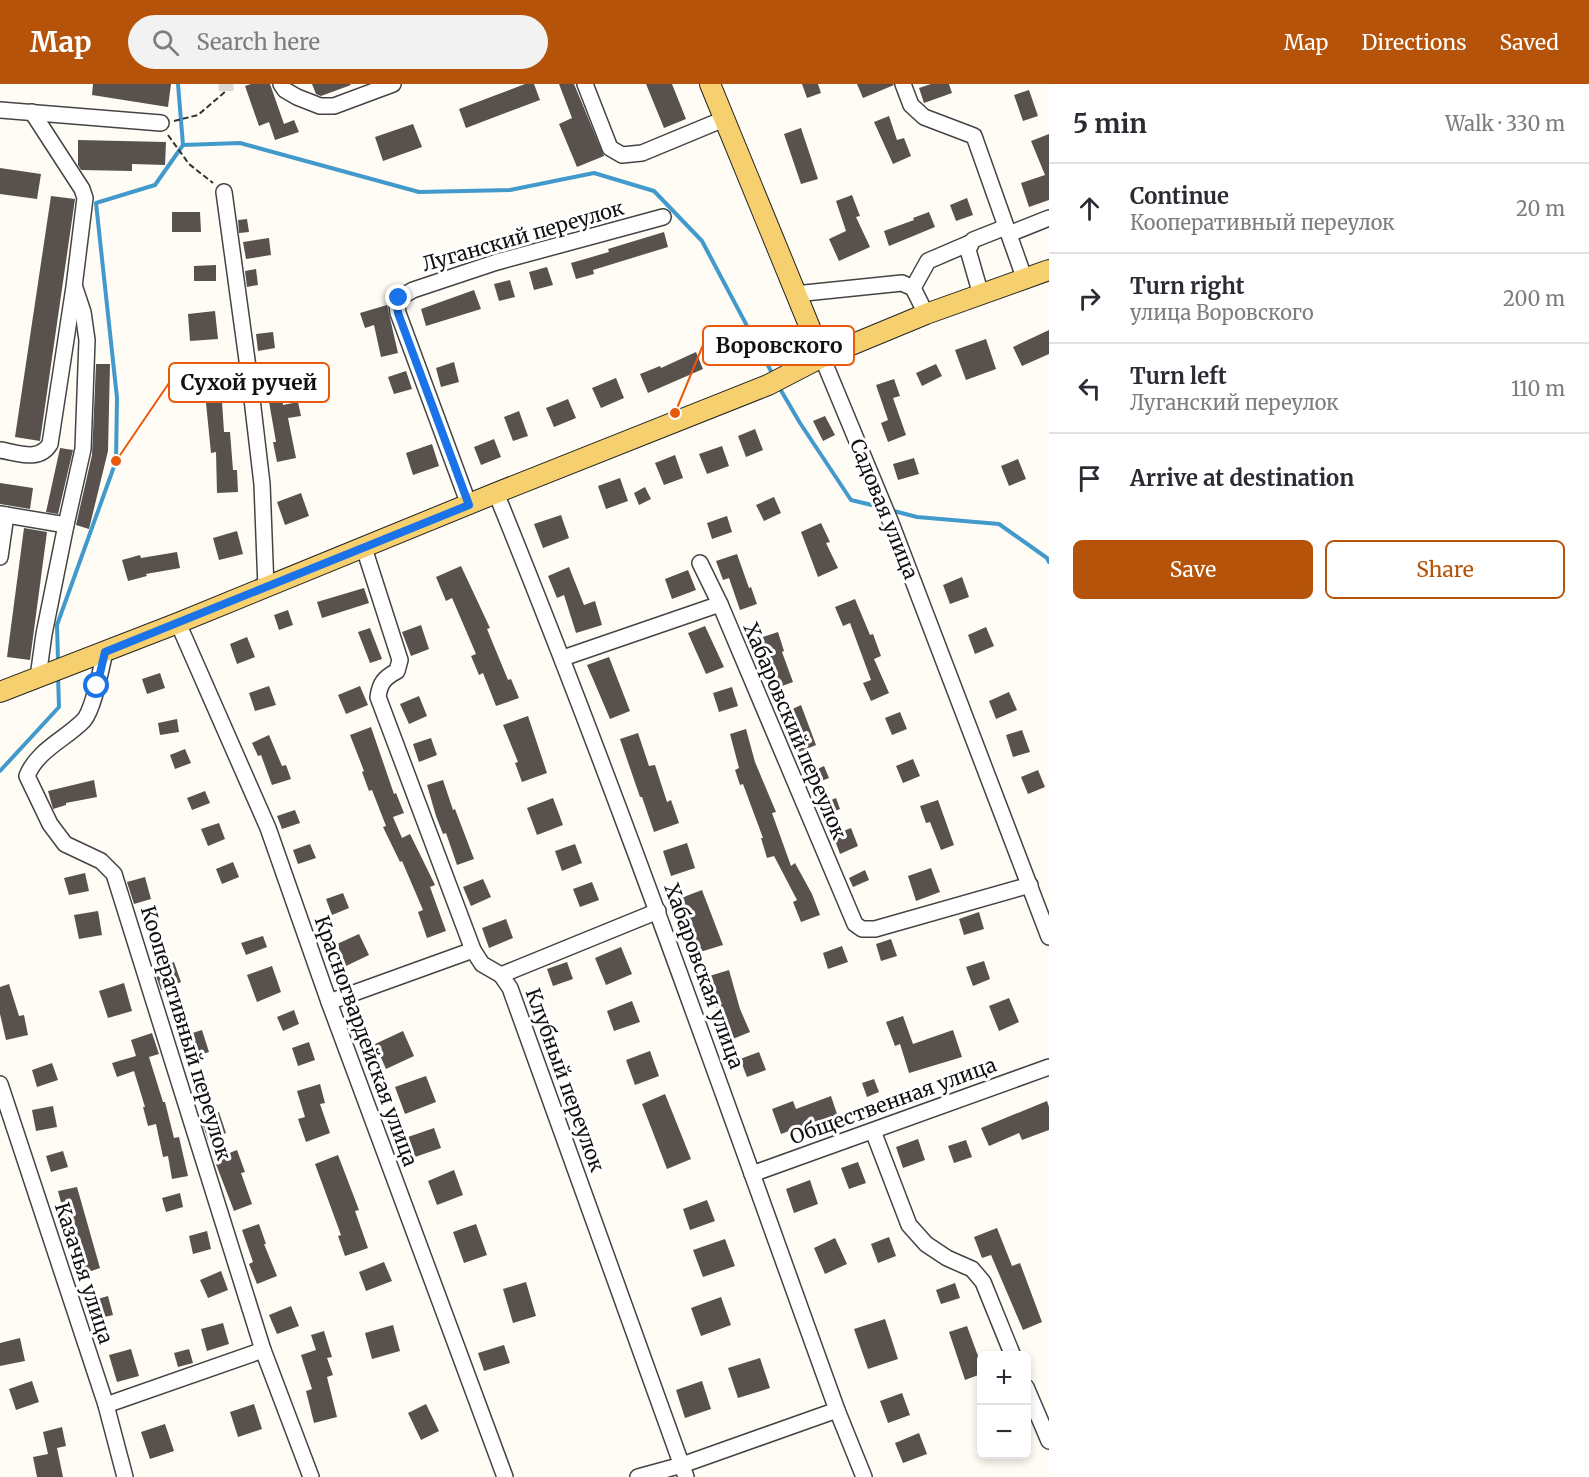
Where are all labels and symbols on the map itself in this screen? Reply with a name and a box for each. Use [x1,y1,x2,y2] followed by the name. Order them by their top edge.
[419,195,627,276] street label: Луганский переулок
[385,284,411,310] route end
[703,326,854,365] callout: Воровского
[716,332,842,359] text: Воровского
[169,363,329,402] callout: Сухой ручей
[181,369,317,396] text: Сухой ручей
[845,435,924,583] street label: Садовая улица
[738,619,853,843] street label: Хабаровский переулок
[83,672,109,698] route start
[659,880,750,1072] street label: Хабаровская улица
[136,903,237,1163] street label: Кооперативный переулок
[309,912,424,1170] street label: Красногвардейская улица
[521,985,610,1175] street label: Клубный переулок
[786,1051,1000,1150] street label: Общественная улица
[50,1199,119,1347] street label: Казачья улица

